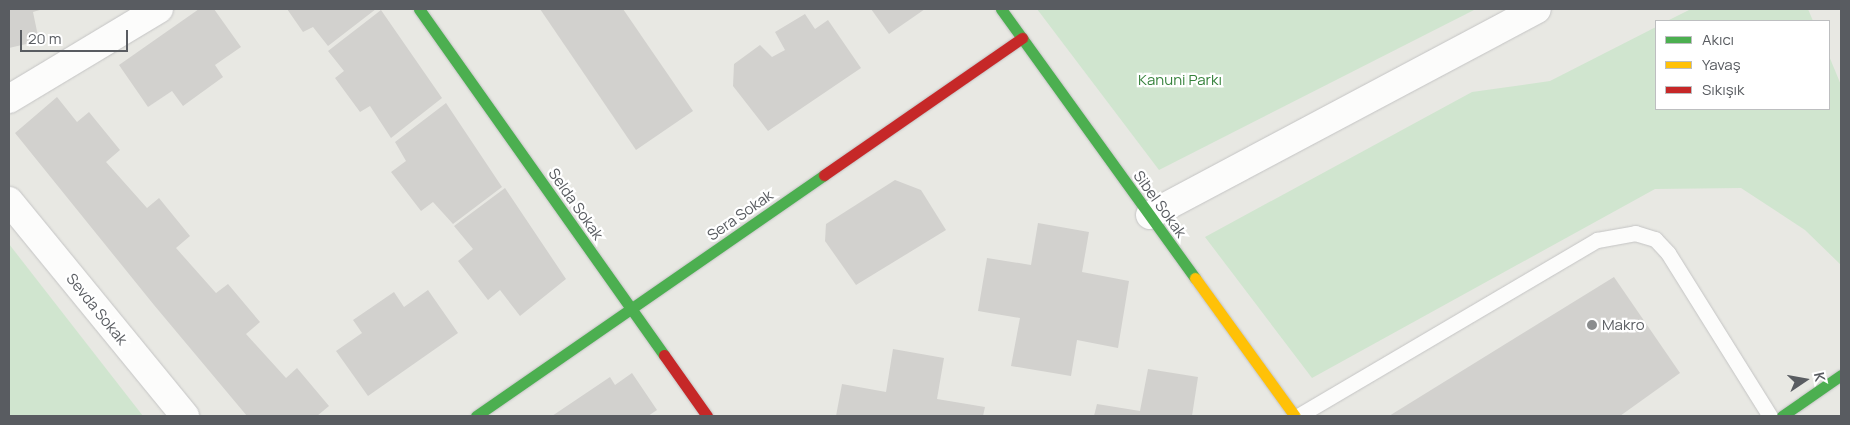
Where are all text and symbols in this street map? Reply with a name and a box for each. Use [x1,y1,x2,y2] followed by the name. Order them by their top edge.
[22,20,130,52] scale bar
[1655,20,1830,110] legend
[28,28,61,49] text: 20 m
[1702,29,1734,50] text: Akıcı
[1702,54,1741,75] text: Yavaş
[1138,71,1222,89] park label: Kanuni Parkı
[1702,79,1745,100] text: Sıkışık
[545,165,607,243] street label: Selda Sokak
[1130,167,1190,241] street label: Sibel Sokak
[704,186,776,244] street label: Sera Sokak
[63,270,131,348] street label: Sevda Sokak
[1602,316,1645,334] place label: Makro
[1586,319,1598,331] marker: Makro
[1780,355,1830,405] north arrow
[1810,370,1830,383] text: K

